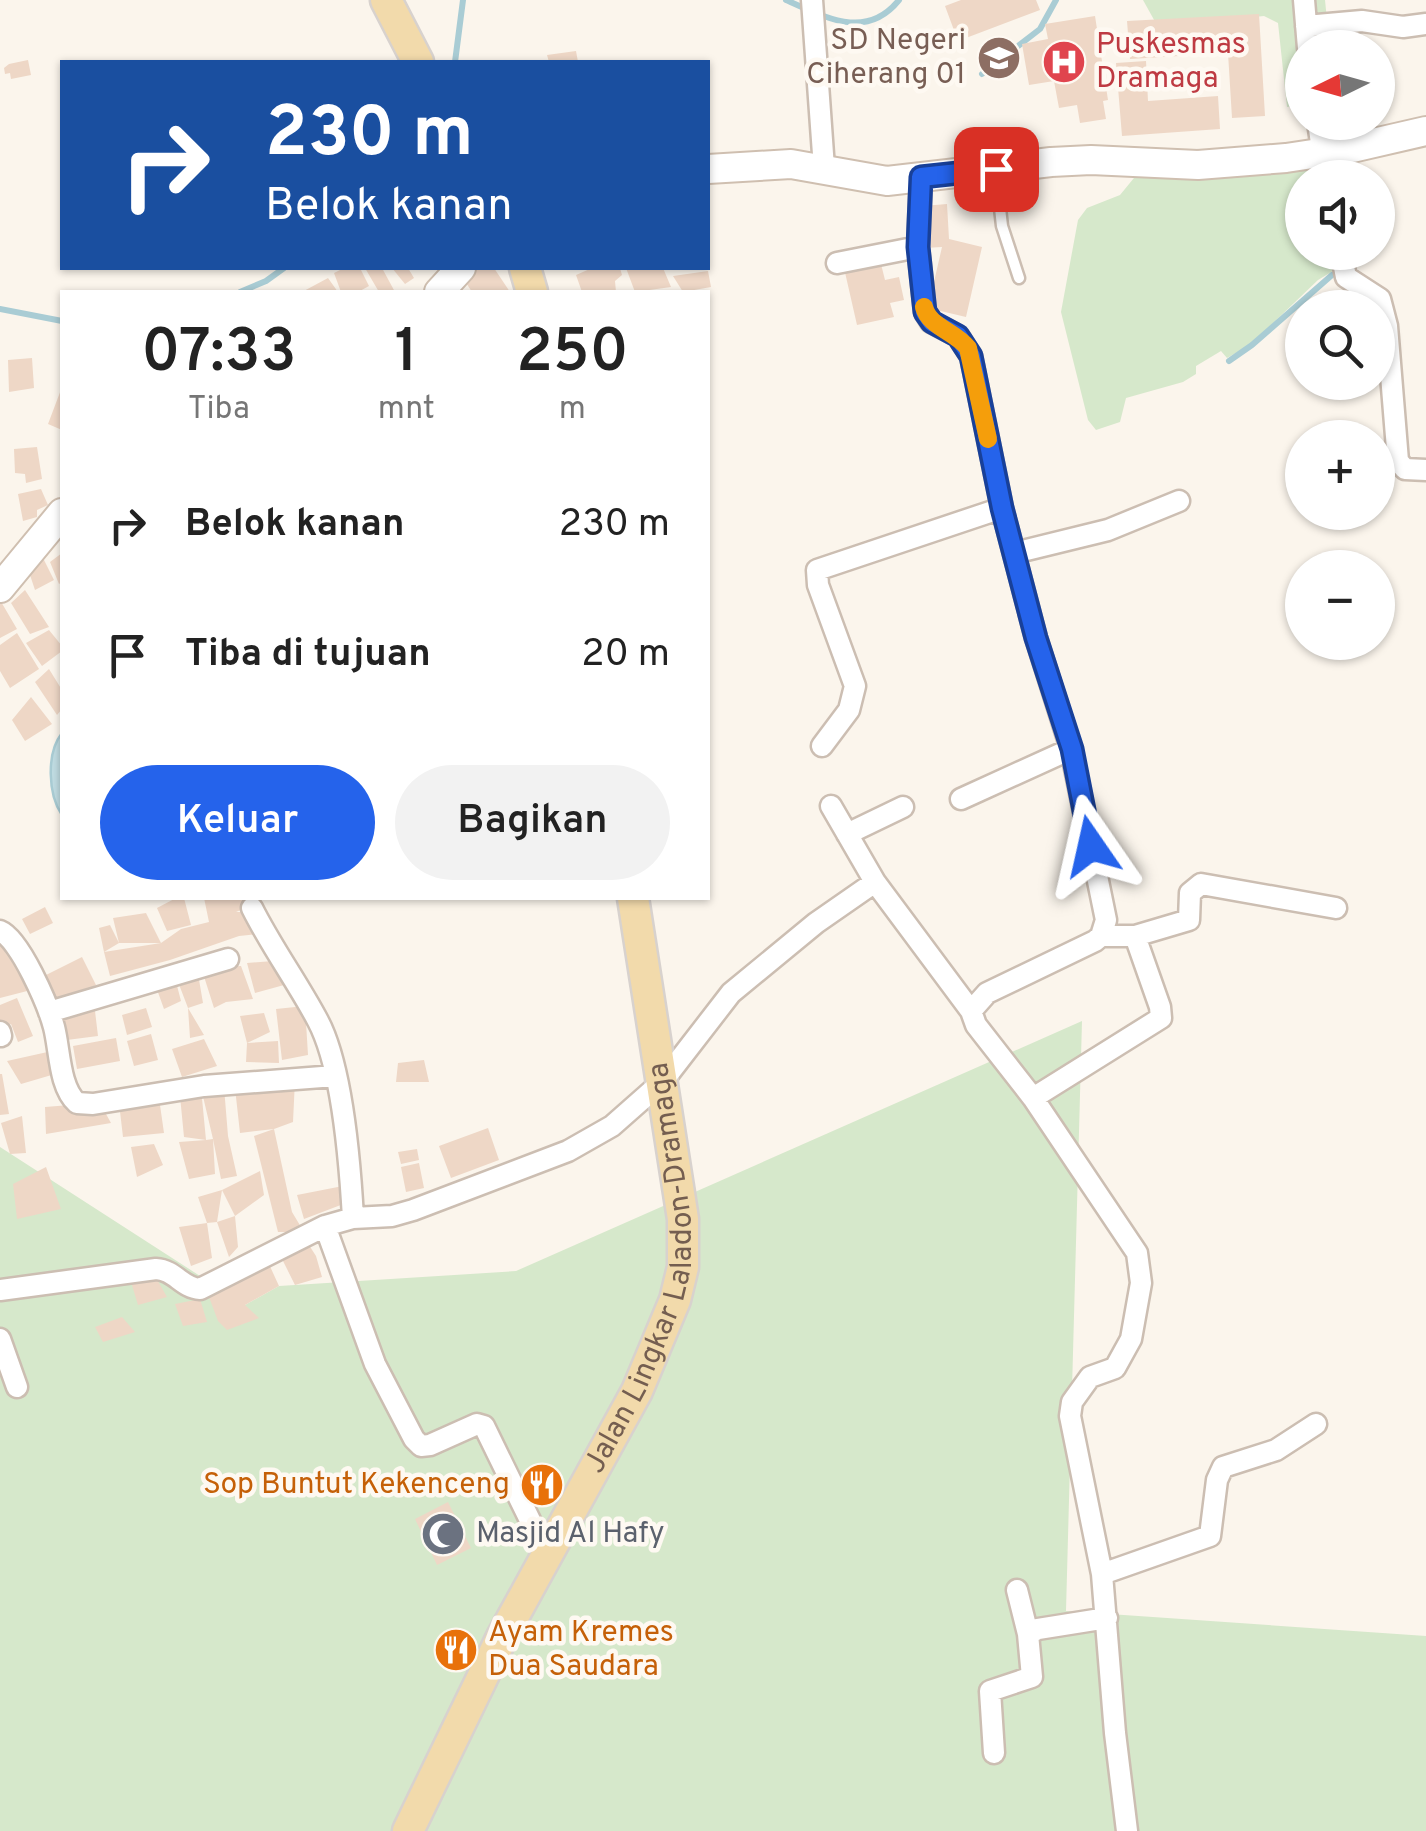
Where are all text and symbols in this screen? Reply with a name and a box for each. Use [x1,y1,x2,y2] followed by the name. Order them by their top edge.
[806,23,966,94] place label: SD Negeri Ciherang 01
[1096,27,1246,98] place label: Puskesmas Dramaga
[1285,30,1395,140] north arrow
[1285,30,1395,660] map controls
[976,35,1022,81] school or university icon: SD Negeri Ciherang 01
[1041,39,1087,85] hospital icon: Puskesmas Dramaga
[265,92,474,181] text: 230 m
[100,100,230,230] icon: right
[954,127,1039,212] pin
[969,142,1024,197] icon: arrive
[1285,160,1395,270] button: sound
[265,179,513,236] text: Belok kanan
[1285,290,1395,400] button: search
[141,317,296,393] text: 07:33
[395,317,418,393] text: 1
[516,317,629,393] text: 250
[188,390,250,430] text: Tiba
[378,390,435,430] text: mnt
[559,390,586,430] text: m
[1285,420,1395,530] button: +
[100,498,155,553] icon: right
[185,501,404,550] text: Belok kanan
[559,501,670,550] text: 230 m
[1285,550,1395,660] button: −
[100,628,155,683] icon: arrive
[185,631,431,680] text: Tiba di tujuan
[581,631,670,680] text: 20 m
[100,765,375,880] button: Keluar
[395,765,670,880] button: Bagikan
[1039,794,1143,898] position arrow
[577,1060,702,1480] street label: Jalan Lingkar Laladon-Dramaga
[519,1462,565,1508] restaurant icon: Sop Buntut Kekenceng
[203,1467,510,1504] place label: Sop Buntut Kekenceng
[420,1511,466,1557] mosque icon: Masjid Al Hafy
[476,1516,665,1553] place label: Masjid Al Hafy
[488,1615,674,1686] place label: Ayam Kremes Dua Saudara
[433,1627,479,1673] restaurant icon: Ayam Kremes Dua Saudara

